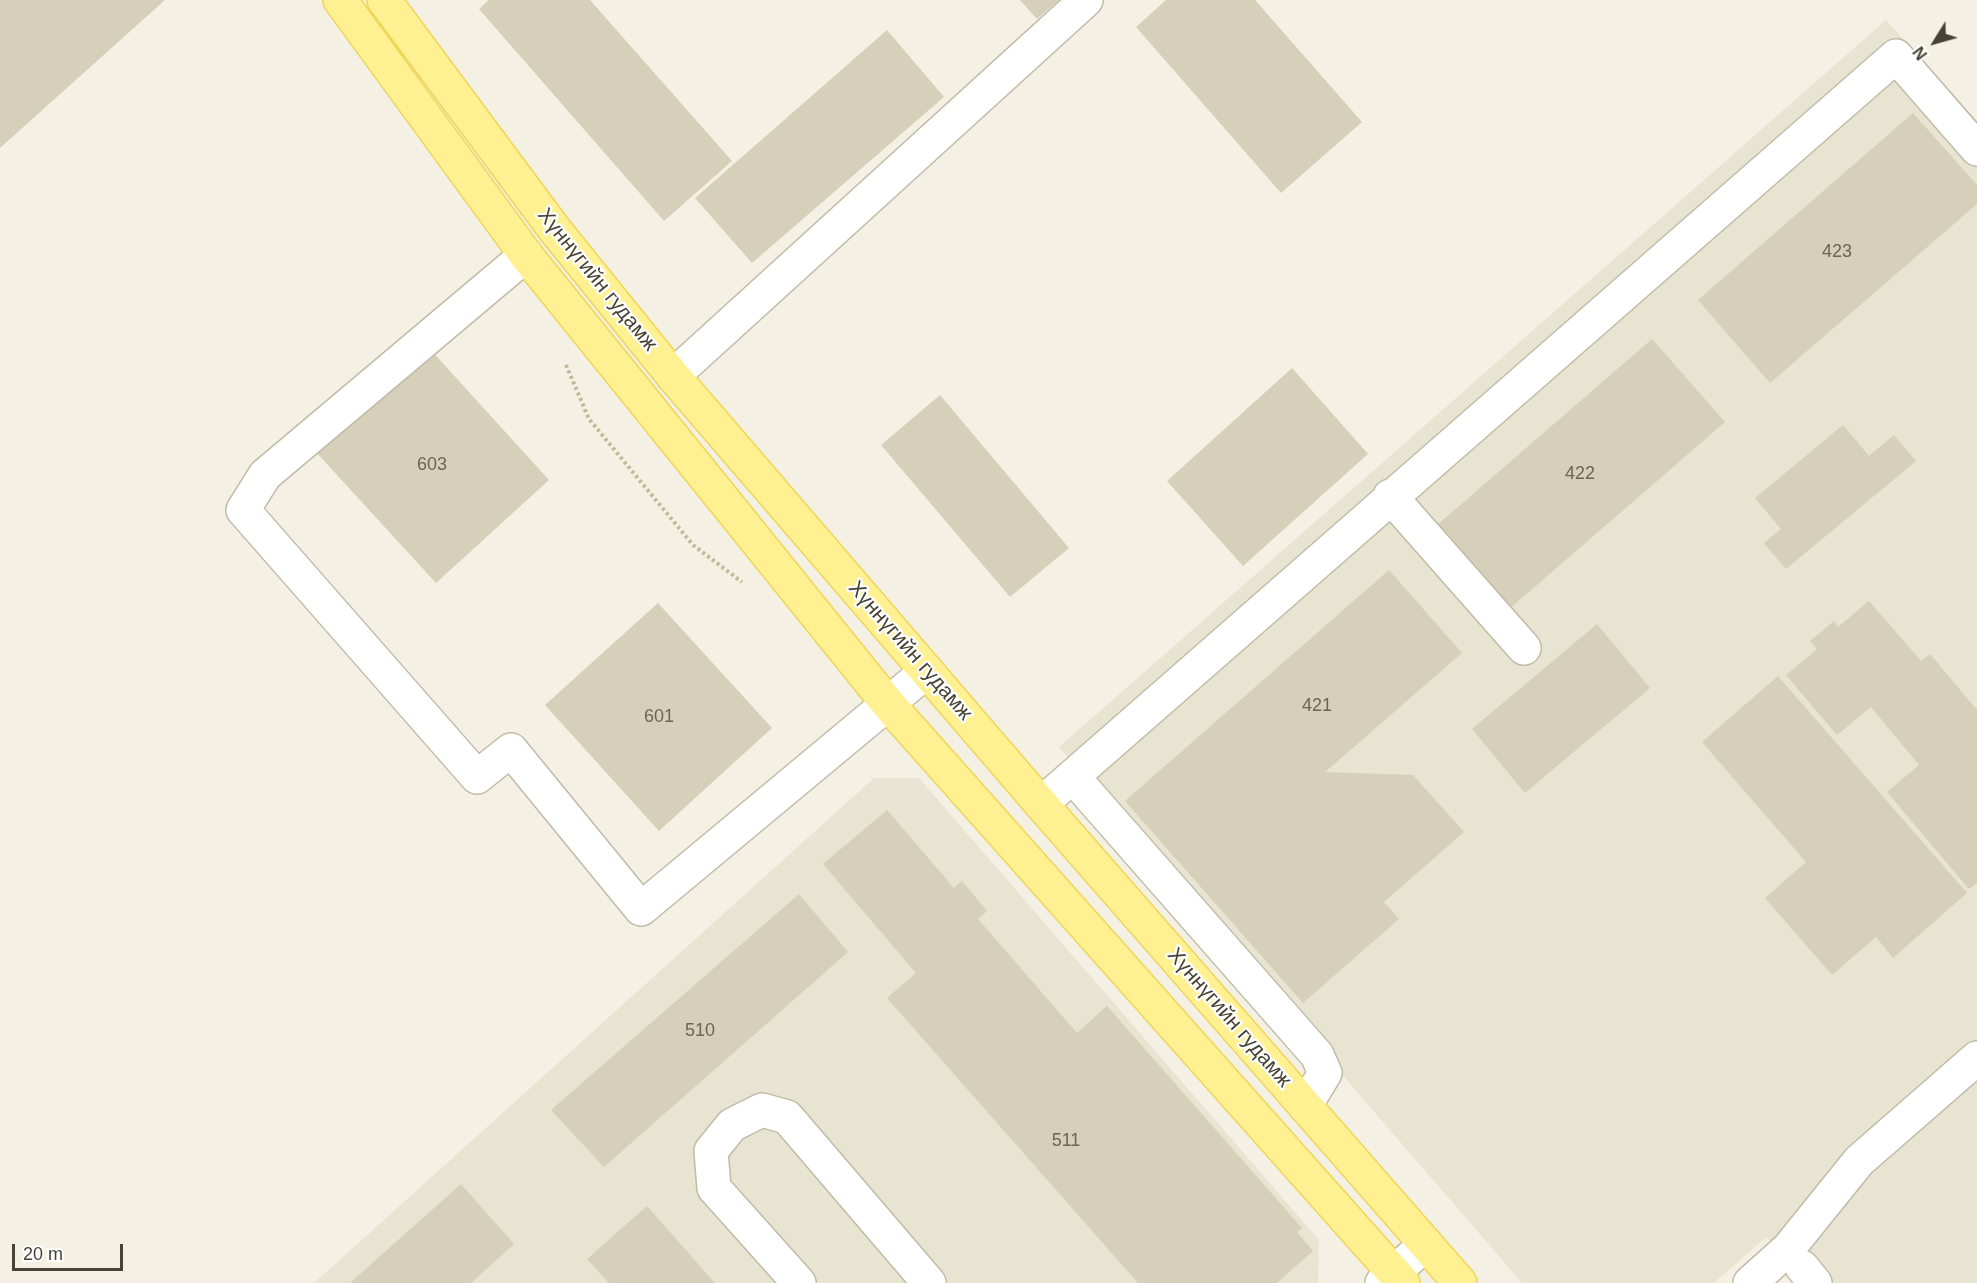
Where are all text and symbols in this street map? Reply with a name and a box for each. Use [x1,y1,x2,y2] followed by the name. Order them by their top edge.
[1905,12,1965,72] north arrow
[1910,43,1930,63] text: N
[532,203,662,357] street label: Хүннүгийн гудамж
[1822,241,1852,263] house number: 423
[417,454,447,476] house number: 603
[1565,463,1595,485] house number: 422
[843,576,977,726] street label: Хүннүгийн гудамж
[1302,695,1332,717] house number: 421
[644,706,674,728] house number: 601
[1162,943,1296,1093] street label: Хүннүгийн гудамж
[685,1020,715,1042] house number: 510
[1052,1130,1080,1152] house number: 511
[15,1232,126,1270] scale bar
[23,1244,63,1264] text: 20 m

